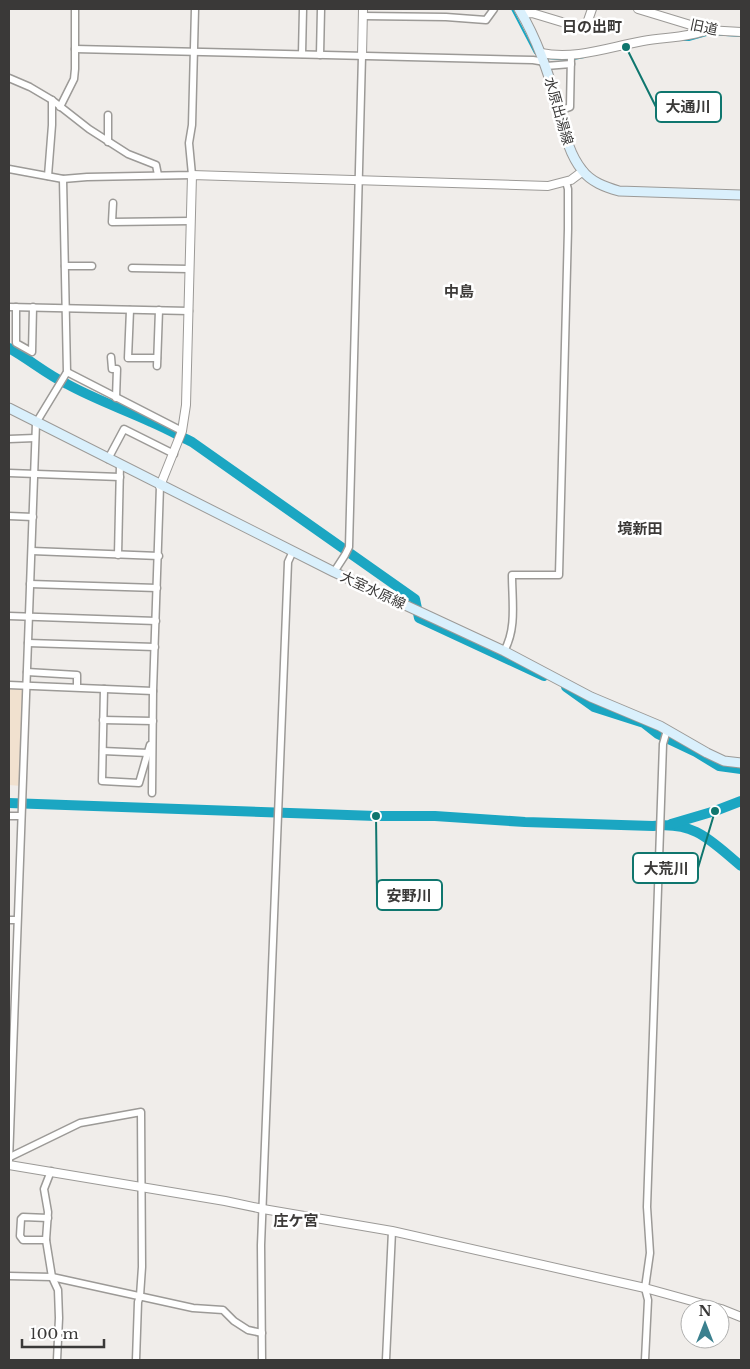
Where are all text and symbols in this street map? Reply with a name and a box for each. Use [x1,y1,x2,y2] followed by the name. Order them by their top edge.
[688,15,720,39] street label: 旧道
[562,17,622,36] district label: 日の出町
[541,75,577,147] street label: 水原出湯線
[656,92,721,122] callout: 大通川
[665,97,711,116] text: 大通川
[444,282,474,301] district label: 中島
[617,519,663,538] district label: 境新田
[337,567,409,613] street label: 大室水原線
[633,853,698,883] callout: 大荒川
[643,859,689,878] text: 大荒川
[377,880,442,910] callout: 安野川
[386,886,432,905] text: 安野川
[273,1211,319,1230] district label: 庄ケ宮
[680,1299,730,1349] north arrow
[698,1302,712,1320] text: N
[22,1316,105,1348] scale bar
[30,1324,79,1343] text: 100 m

